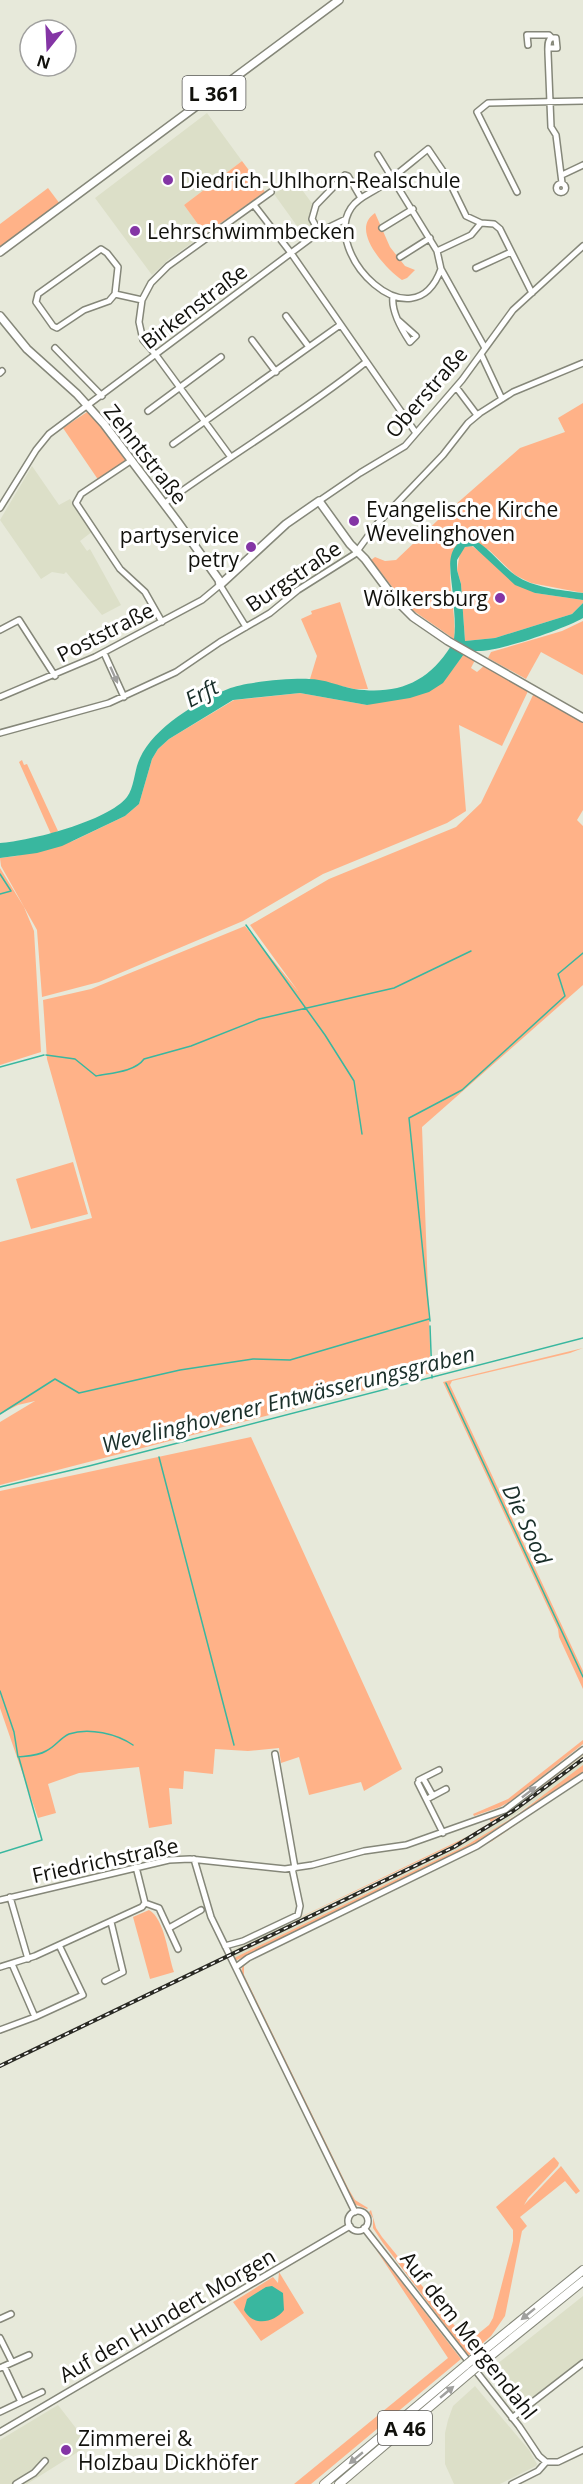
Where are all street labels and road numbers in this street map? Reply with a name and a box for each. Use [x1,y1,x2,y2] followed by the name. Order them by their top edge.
[182,76,246,110] road number: L 361
[135,257,253,355] street label: Birkenstraße
[379,340,473,444] street label: Oberstraße
[98,398,194,510] street label: Zehntstraße
[240,534,346,618] street label: Burgstraße
[52,596,158,668] street label: Poststraße
[29,1831,181,1889] street label: Friedrichstraße
[54,2242,280,2388] street label: Auf den Hundert Morgen
[394,2245,544,2425] street label: Auf dem Mergendahl
[378,2411,432,2445] road number: A 46

